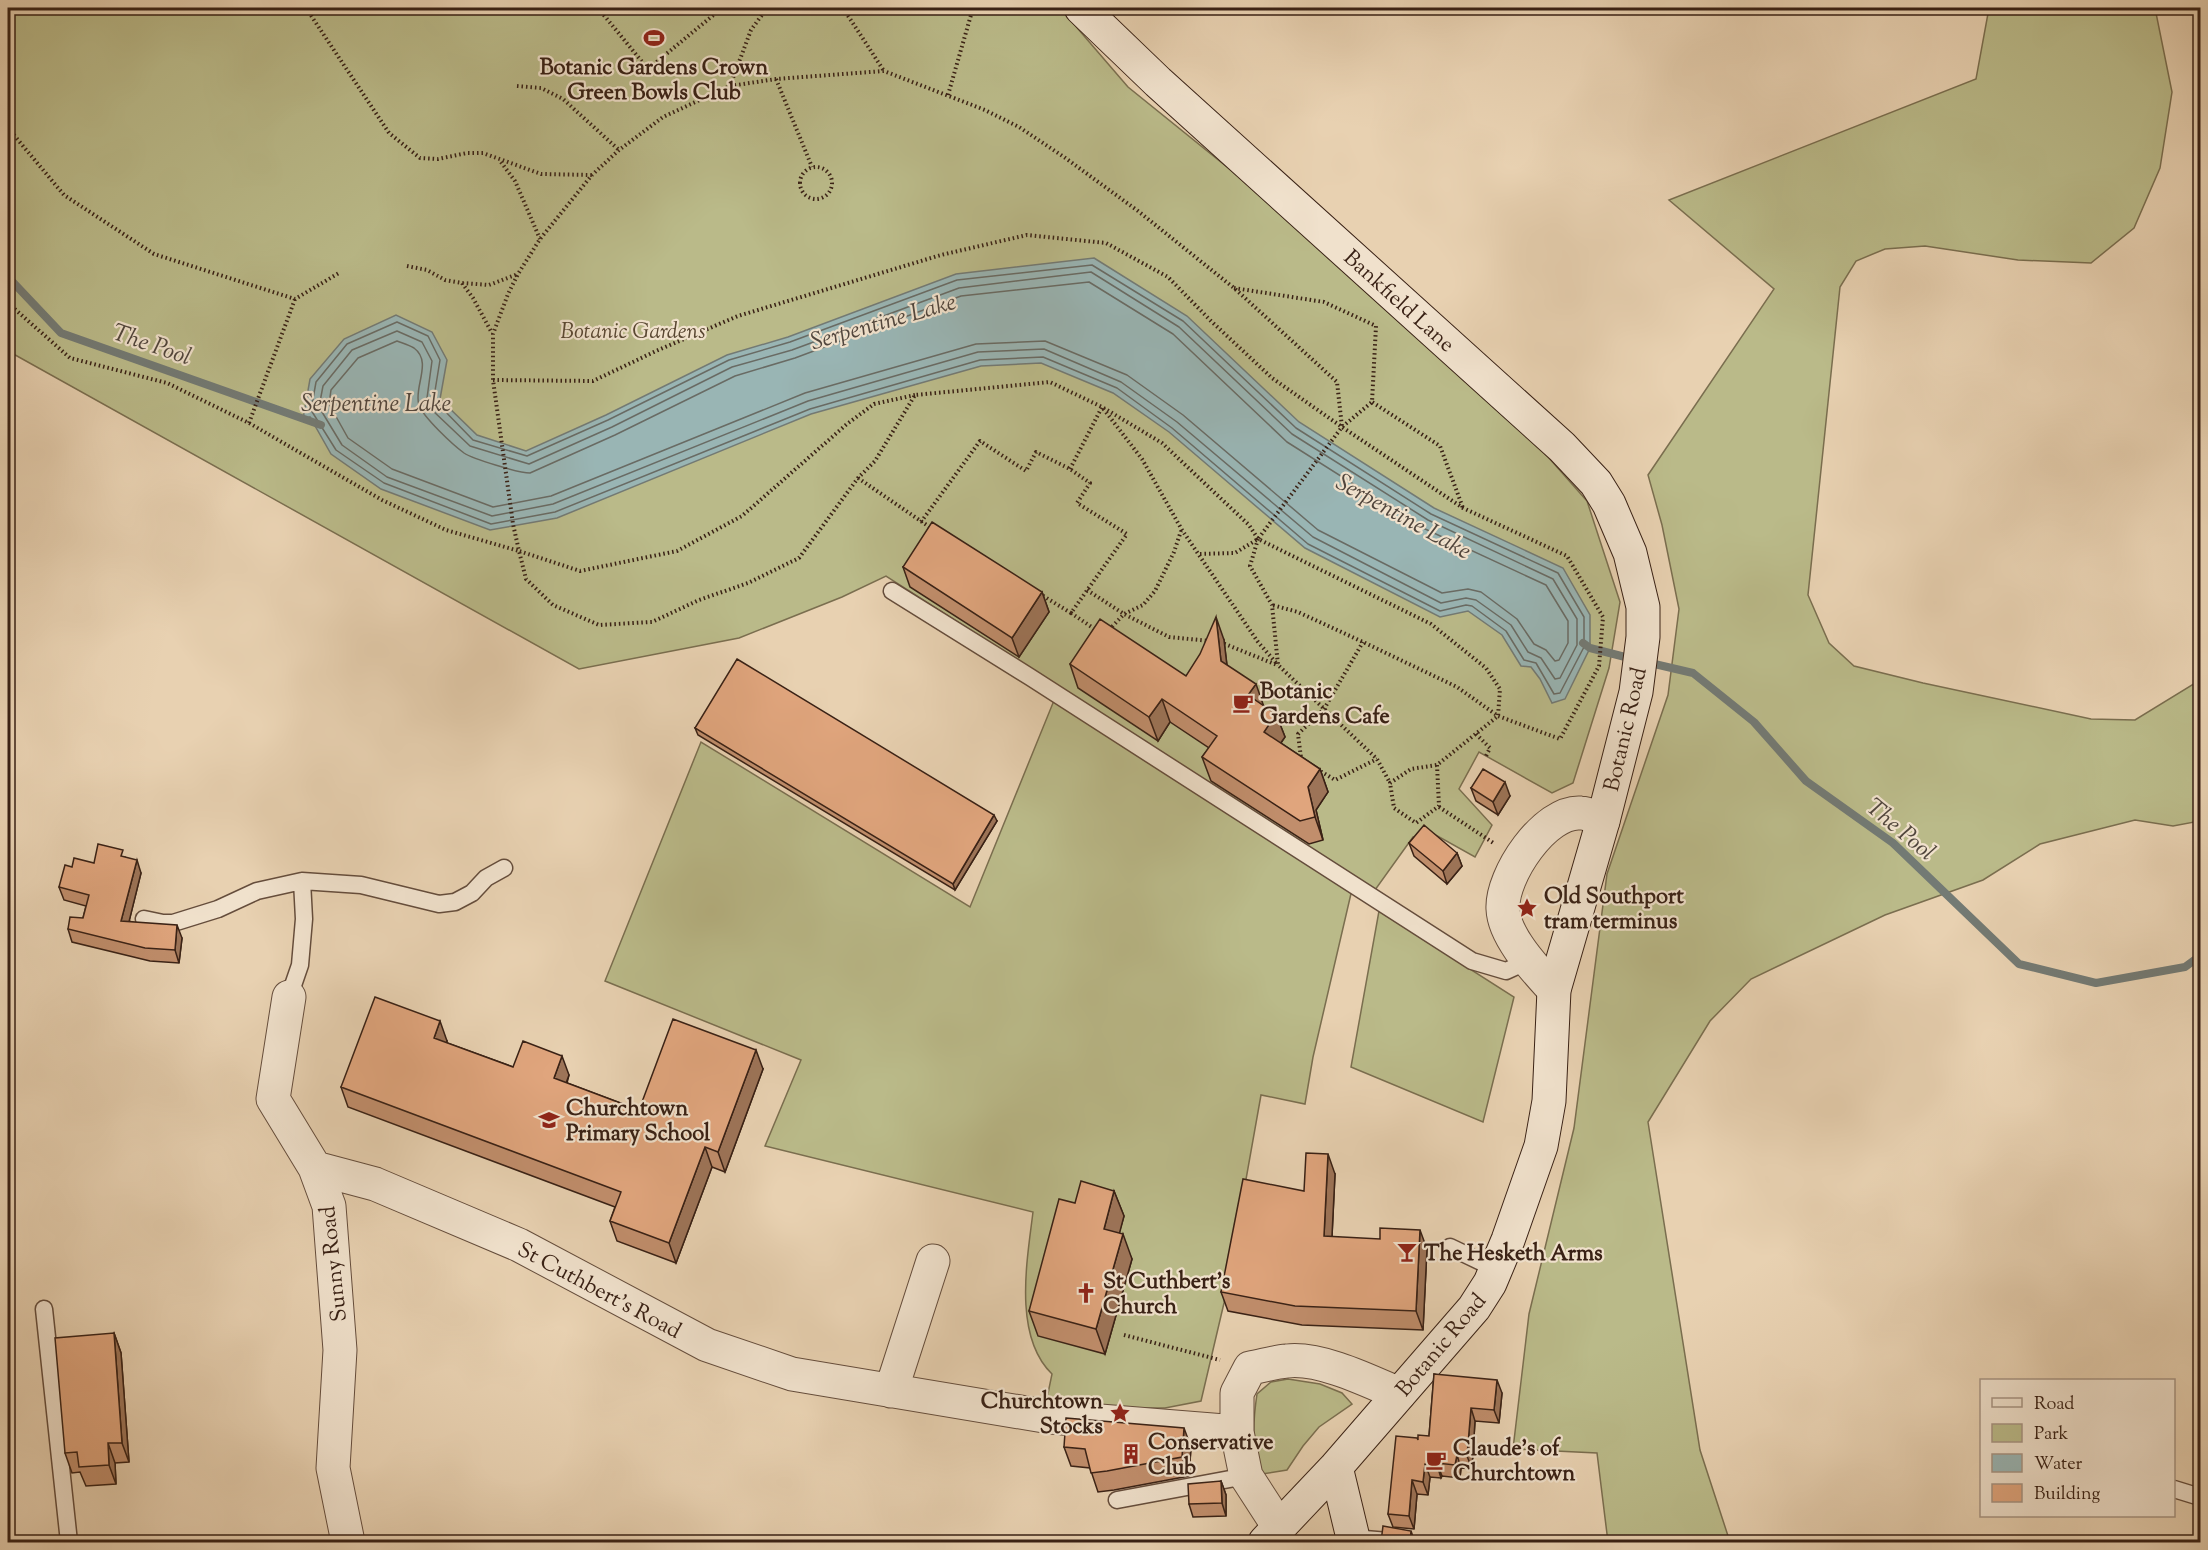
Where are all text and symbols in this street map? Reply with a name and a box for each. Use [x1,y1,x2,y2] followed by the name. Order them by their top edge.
[642,26,666,50] sports icon: Botanic Gardens Crown Green Bowls Club
[540,53,768,110] place label: Botanic Gardens Crown Green Bowls Club
[1335,243,1461,361] street label: Bankfield Lane
[807,286,960,360] water label: Serpentine Lake
[107,317,195,375] water label: The Pool
[560,317,706,349] park label: Botanic Gardens
[301,388,451,422] water label: Serpentine Lake
[1329,466,1477,569] water label: Serpentine Lake
[1597,664,1657,795] street label: Botanic Road
[1260,677,1390,734] place label: Botanic Gardens Cafe
[1231,691,1255,715] cafe icon: Botanic Gardens Cafe
[1858,791,1942,870] water label: The Pool
[1544,882,1684,939] place label: Old Southport tram terminus
[1515,896,1539,920] place icon: Old Southport tram terminus
[566,1094,711,1151] place label: Churchtown Primary School
[537,1108,561,1132] school or university icon: Churchtown Primary School
[313,1204,357,1323] street label: Sunny Road
[511,1235,686,1348] street label: St Cuthbert's Road
[1424,1239,1603,1271] place label: The Hesketh Arms
[1395,1240,1419,1264] bar icon: The Hesketh Arms
[1103,1267,1231,1324] place label: St Cuthbert's Church
[1074,1281,1098,1305] church icon: St Cuthbert's Church
[1389,1287,1495,1405] street label: Botanic Road
[1980,1379,2175,1517] legend
[981,1387,1103,1444] place label: Churchtown Stocks
[2034,1392,2074,1418] text: Road
[1108,1401,1132,1425] place icon: Churchtown Stocks
[2034,1422,2069,1448] text: Park
[1148,1428,1274,1485] place label: Conservative Club
[1453,1434,1575,1491] place label: Claude's of Churchtown
[1119,1442,1143,1466] building icon: Conservative Club
[1424,1448,1448,1472] cafe icon: Claude's of Churchtown
[2034,1452,2083,1478] text: Water
[2034,1482,2100,1508] text: Building

